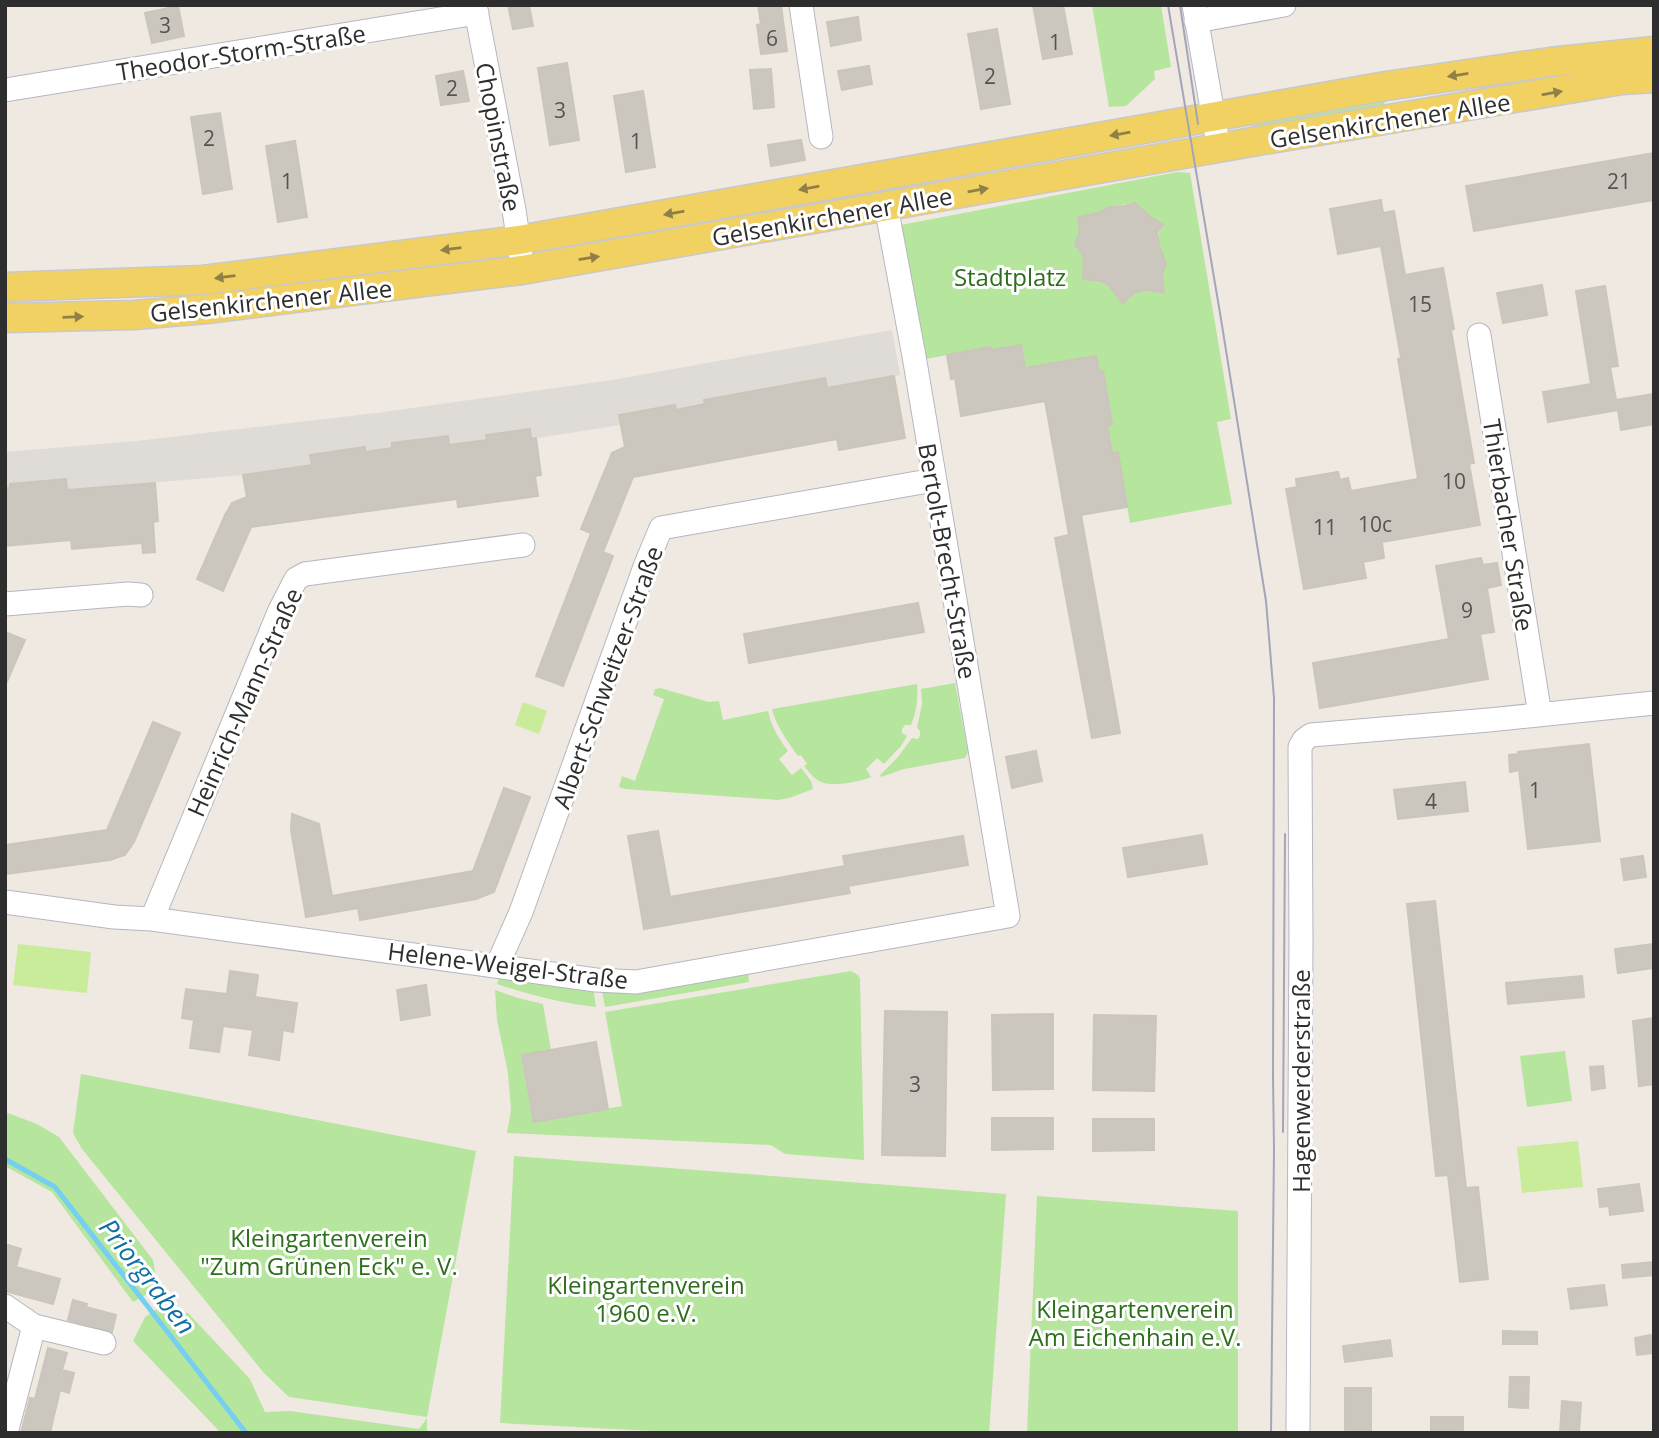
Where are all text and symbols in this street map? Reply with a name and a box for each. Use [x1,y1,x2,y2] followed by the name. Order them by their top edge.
[159,11,171,39] house number: 3
[114,16,368,88] street label: Theodor-Storm-Straße
[766,24,778,52] house number: 6
[1049,28,1061,56] house number: 1
[468,60,530,214] street label: Chopinstraße
[984,62,996,90] house number: 2
[1447,70,1469,81] one-way arrow
[446,74,458,102] house number: 2
[1267,85,1513,155] street label: Gelsenkirchener Allee
[1541,87,1563,98] one-way arrow
[554,96,566,124] house number: 3
[203,124,215,152] house number: 2
[630,127,642,155] house number: 1
[1109,129,1131,140] one-way arrow
[281,167,293,195] house number: 1
[1607,167,1631,195] house number: 21
[709,179,955,253] street label: Gelsenkirchener Allee
[798,183,820,194] one-way arrow
[967,184,989,195] one-way arrow
[663,208,685,219] one-way arrow
[440,244,462,255] one-way arrow
[578,252,600,263] one-way arrow
[954,260,1066,293] park label: Stadtplatz
[148,271,394,329] street label: Gelsenkirchener Allee
[214,272,236,283] one-way arrow
[1408,290,1432,318] house number: 15
[63,311,85,322] one-way arrow
[1476,417,1542,633] street label: Thierbacher Straße
[911,441,985,681] street label: Bertolt-Brecht-Straße
[1442,467,1466,495] house number: 10
[1358,510,1392,538] house number: 10c
[1313,513,1337,541] house number: 11
[544,541,670,813] street label: Albert-Schweitzer-Straße
[179,582,309,822] street label: Heinrich-Mann-Straße
[1461,596,1473,624] house number: 9
[1529,776,1541,804] house number: 1
[1425,787,1437,815] house number: 4
[386,934,630,996] street label: Helene-Weigel-Straße
[1284,969,1317,1193] street label: Hagenwerderstraße
[909,1070,921,1098] house number: 3
[91,1211,205,1341] water label: Priorgraben
[200,1221,458,1282] park label: Kleingartenverein "Zum Grünen Eck" e. V.
[547,1268,745,1329] park label: Kleingartenverein 1960 e.V.
[1029,1292,1241,1353] park label: Kleingartenverein Am Eichenhain e.V.

